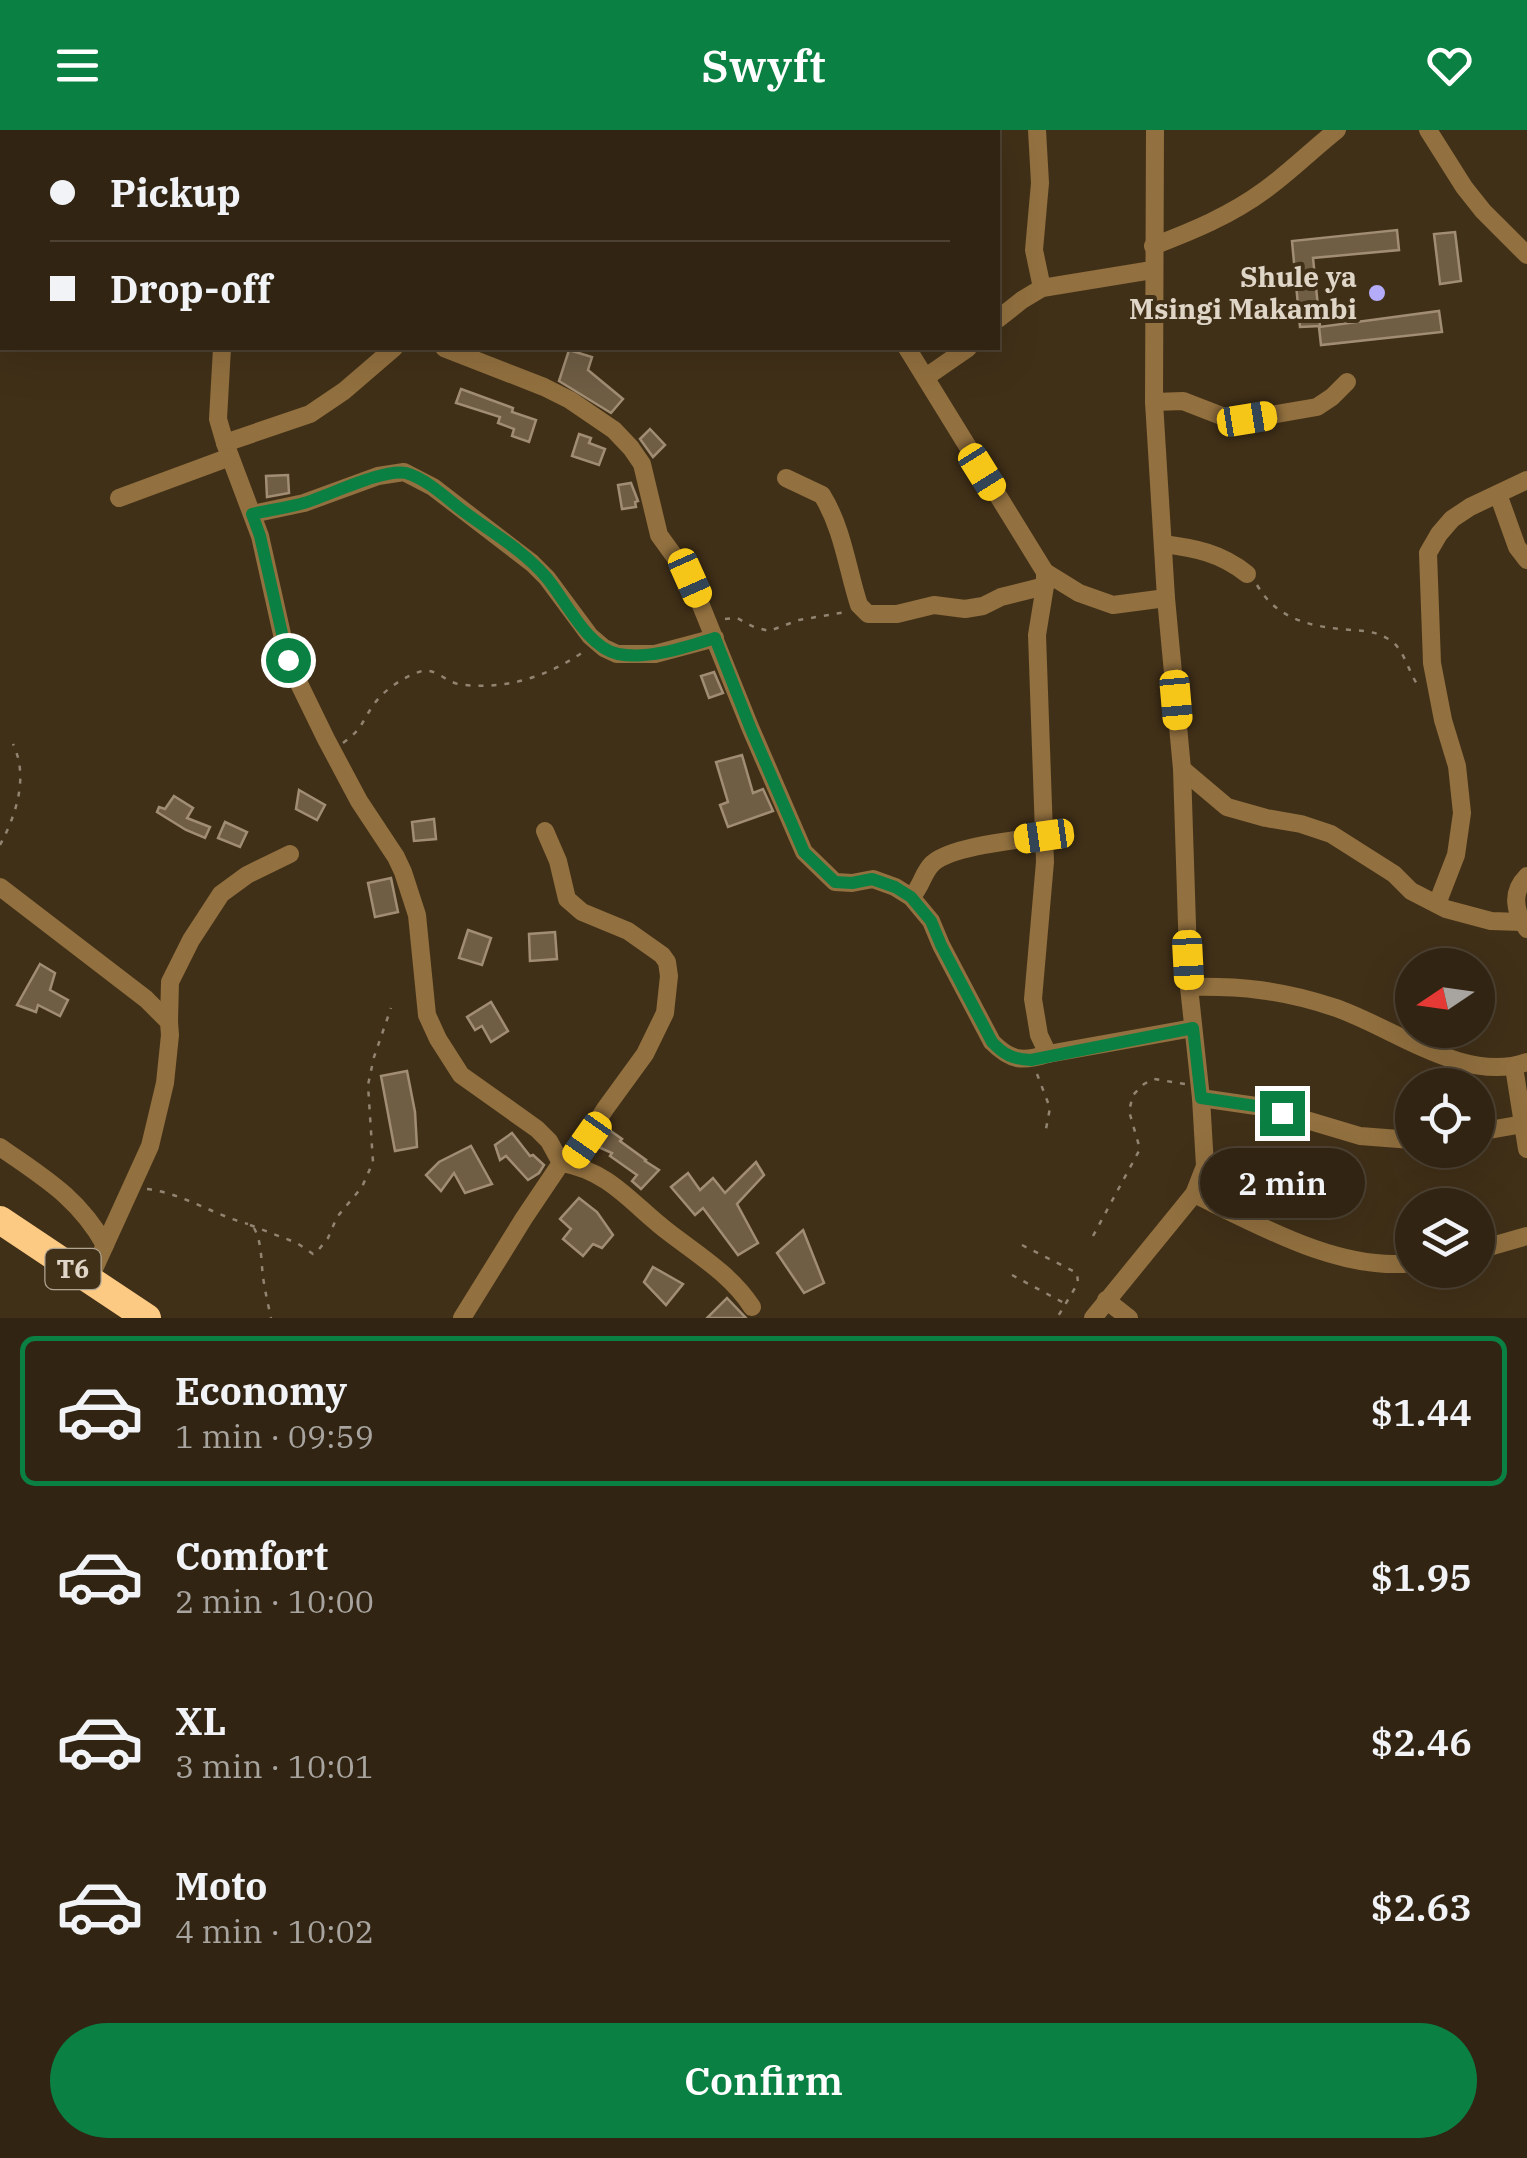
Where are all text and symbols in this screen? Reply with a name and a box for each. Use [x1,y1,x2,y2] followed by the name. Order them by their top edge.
[701,36,826,94] text: Swyft
[50,38,105,93] icon: menu
[1422,38,1477,93] icon: heart
[110,168,241,217] text: Pickup
[1129,258,1357,327] place label: Shule ya Msingi Makambi
[110,264,272,313] text: Drop-off
[1366,282,1388,304] marker: Shule ya Msingi Makambi
[1215,399,1279,439] car
[953,439,1011,505] car
[664,544,716,612] car
[266,638,311,683] route start
[1158,669,1194,731] car
[1012,817,1076,855] car
[1171,929,1205,991] car
[1395,948,1495,1048] north arrow
[1395,948,1495,1288] map controls
[1395,1068,1495,1168] button: locate
[1260,1091,1305,1136] route end
[558,1107,616,1173] car
[1200,1148,1364,1218] callout: 2 min
[1238,1162,1327,1204] text: 2 min
[1395,1188,1495,1288] button: layers
[46,1249,100,1289] road number: T6
[55,1366,145,1456] icon: car
[175,1366,347,1415] text: Economy
[1370,1387,1472,1436] text: $1.44
[175,1415,374,1457] text: 1 min · 09:59
[55,1531,145,1621] icon: car
[175,1531,328,1580] text: Comfort
[1370,1552,1472,1601] text: $1.95
[175,1580,374,1622] text: 2 min · 10:00
[55,1696,145,1786] icon: car
[175,1696,226,1745] text: XL
[1370,1717,1472,1766] text: $2.46
[175,1745,374,1787] text: 3 min · 10:01
[55,1861,145,1951] icon: car
[175,1861,267,1910] text: Moto
[1370,1882,1472,1931] text: $2.63
[175,1910,374,1952] text: 4 min · 10:02
[50,2023,1477,2138] button: Confirm

